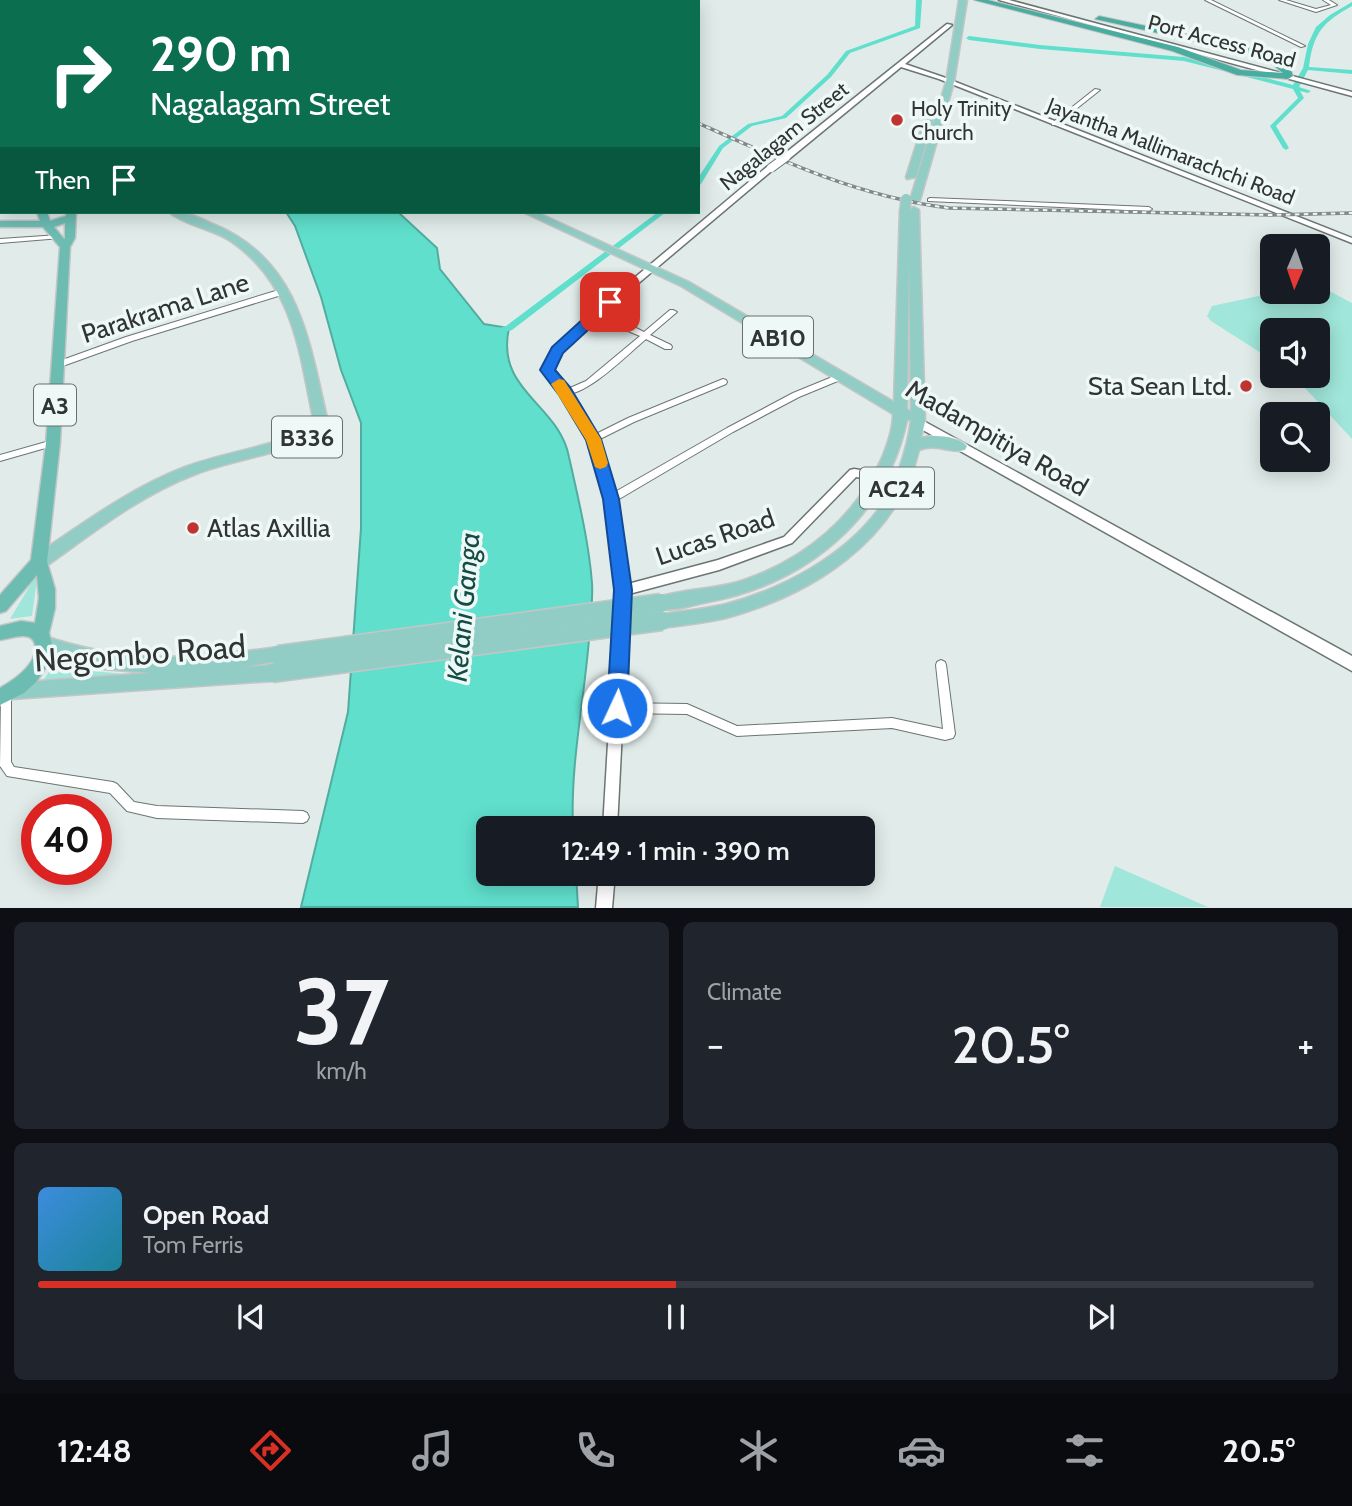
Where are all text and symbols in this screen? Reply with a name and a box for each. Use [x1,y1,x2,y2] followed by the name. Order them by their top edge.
[1146,9,1298,73] street label: Port Access Road
[150,24,292,83] text: 290 m
[35,28,126,119] icon: right
[715,77,853,195] street label: Nagalagam Street
[150,84,391,123] text: Nagalagam Street
[1043,92,1298,210] street label: Jayantha Mallimarachchi Road
[911,96,1012,145] place label: Holy Trinity Church
[889,112,905,128] marker: Holy Trinity Church
[105,161,143,199] icon: arrive
[35,164,91,196] text: Then
[1260,234,1330,304] north arrow
[1260,234,1330,472] map controls
[77,266,253,350] street label: Parakrama Lane
[580,272,640,332] pin
[591,283,629,321] icon: arrive
[743,316,813,358] road number: AB10
[1260,318,1330,388] button: sound
[1088,370,1232,402] place label: Sta Sean Ltd.
[900,373,1094,503] street label: Madampitiya Road
[1238,378,1254,394] marker: Sta Sean Ltd.
[34,384,76,426] road number: A3
[1260,402,1330,472] button: search
[272,416,342,458] road number: B336
[860,467,934,508] road number: AC24
[651,502,779,572] street label: Lucas Road
[207,512,331,544] place label: Atlas Axillia
[185,520,201,536] marker: Atlas Axillia
[440,531,486,683] water label: Kelani Ganga
[33,626,247,680] street label: Negombo Road
[580,671,654,745] position arrow
[21,794,112,885] speed limit sign: 40
[561,835,790,867] text: 12:49 · 1 min · 390 m
[294,956,389,1067] text: 37
[707,978,782,1006] text: Climate
[952,1013,1069,1076] text: 20.5°
[707,1021,724,1068] text: −
[1297,1021,1314,1068] text: +
[316,1057,367,1085] text: km/h
[143,1199,269,1231] text: Open Road
[143,1231,243,1259] text: Tom Ferris
[232,1298,270,1336] icon: previous
[657,1298,695,1336] icon: pause
[1082,1298,1120,1336] icon: next
[246,1426,295,1475] icon: directions
[408,1426,457,1475] icon: music
[571,1426,620,1475] icon: phone
[734,1426,783,1475] icon: climate
[897,1426,946,1475] icon: car
[1060,1426,1109,1475] icon: filters
[57,1431,132,1470] text: 12:48
[1222,1431,1295,1470] text: 20.5°

